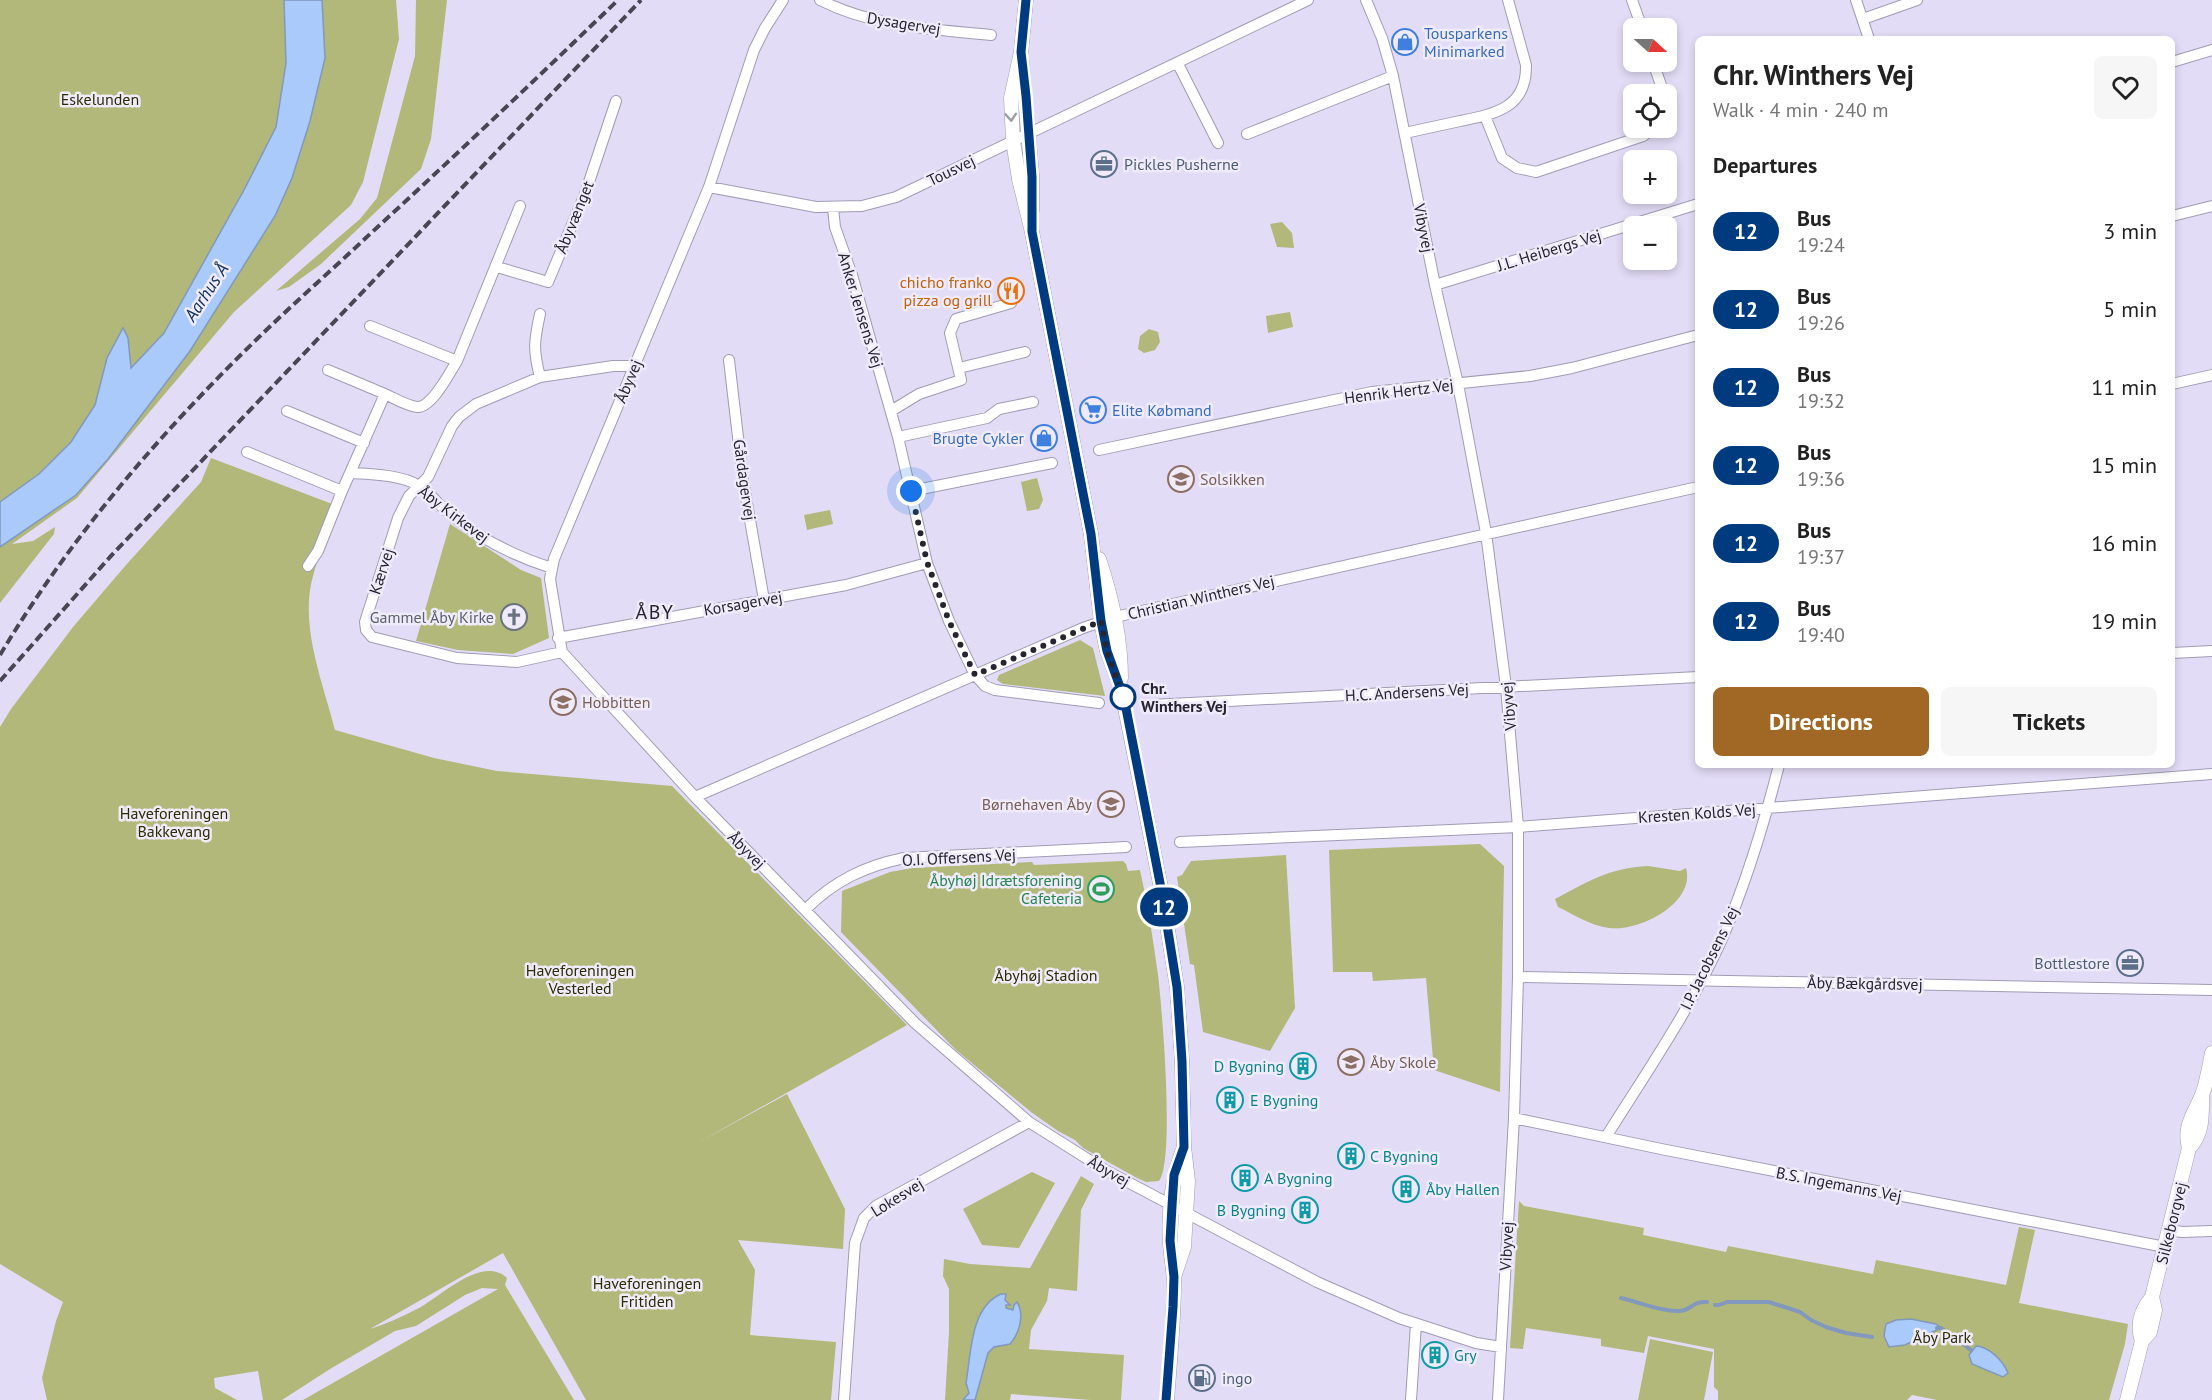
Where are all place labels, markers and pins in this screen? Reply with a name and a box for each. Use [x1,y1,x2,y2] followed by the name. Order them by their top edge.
[1424,23,1508,61] place label: Tousparkens Minimarked
[1390,27,1420,57] shop icon: Tousparkens Minimarked
[1089,149,1119,179] office icon: Pickles Pusherne
[1124,154,1239,174] place label: Pickles Pusherne
[900,272,992,310] place label: chicho franko pizza og grill
[996,276,1026,306] restaurant icon: chicho franko pizza og grill
[1078,395,1108,425] supermarket icon: Elite Købmand
[1112,400,1212,420] place label: Elite Købmand
[1029,423,1059,453] shop icon: Brugte Cykler
[933,428,1025,448] place label: Brugte Cykler
[1166,464,1196,494] school or university icon: Solsikken
[1200,469,1265,489] place label: Solsikken
[499,602,529,632] church icon: Gammel Åby Kirke
[370,607,494,627] place label: Gammel Åby Kirke
[1141,678,1227,716] place label: Chr. Winthers Vej
[1110,684,1136,710] marker: Chr. Winthers Vej
[548,687,578,717] school or university icon: Hobbitten
[582,692,650,712] place label: Hobbitten
[1096,789,1126,819] school or university icon: Børnehaven Åby
[982,794,1093,814] place label: Børnehaven Åby
[930,870,1082,908] place label: Åbyhøj Idrætsforening Cafeteria
[1086,874,1116,904] sports icon: Åbyhøj Idrætsforening Cafeteria
[2115,948,2145,978] office icon: Bottlestore
[2034,953,2110,973] place label: Bottlestore
[1336,1047,1366,1077] school or university icon: Åby Skole
[1288,1051,1318,1081] building icon: D Bygning
[1370,1052,1436,1072] place label: Åby Skole
[1214,1056,1284,1076] place label: D Bygning
[1215,1085,1245,1115] building icon: E Bygning
[1250,1090,1318,1110] place label: E Bygning
[1336,1141,1366,1171] building icon: C Bygning
[1370,1146,1438,1166] place label: C Bygning
[1230,1163,1260,1193] building icon: A Bygning
[1264,1168,1333,1188] place label: A Bygning
[1391,1174,1421,1204] building icon: Åby Hallen
[1426,1179,1500,1199] place label: Åby Hallen
[1290,1195,1320,1225] building icon: B Bygning
[1217,1200,1286,1220] place label: B Bygning
[1420,1340,1450,1370] building icon: Gry
[1454,1345,1477,1365] place label: Gry
[1187,1363,1217,1393] fuel station icon: ingo
[1222,1368,1252,1388] place label: ingo

